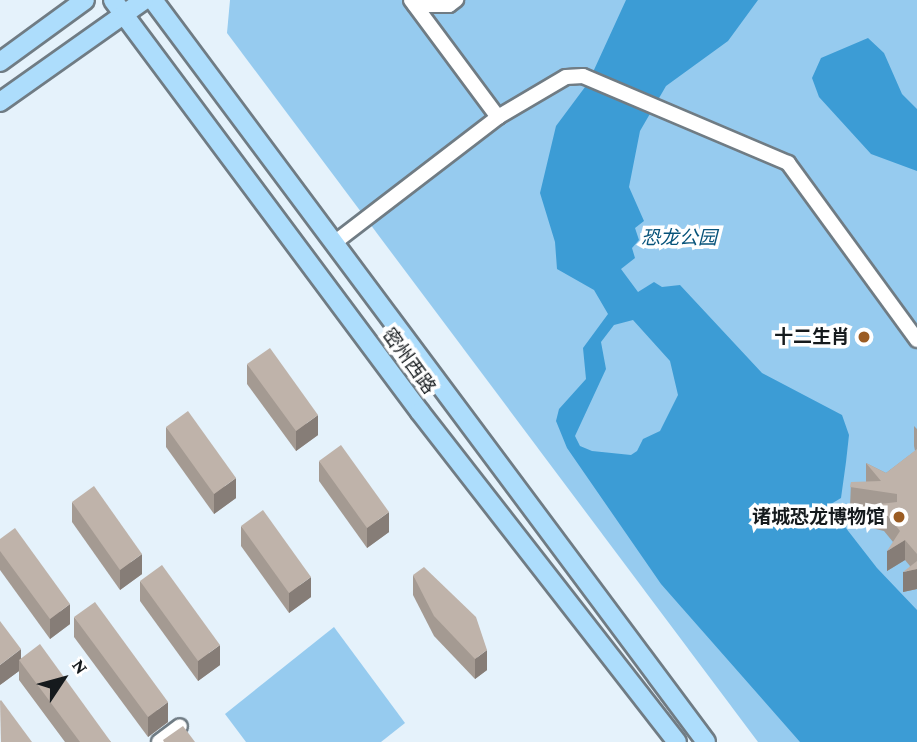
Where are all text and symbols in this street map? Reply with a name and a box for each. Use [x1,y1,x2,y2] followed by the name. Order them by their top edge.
[641,227,717,249] park label: 恐龙公园
[377,324,441,398] street label: 密州西路
[774,326,850,348] place label: 十二生肖
[856,329,872,345] marker: 十二生肖
[752,506,885,528] place label: 诸城恐龙博物馆
[891,509,907,525] marker: 诸城恐龙博物馆
[28,644,98,714] north arrow
[68,655,93,678] text: N

